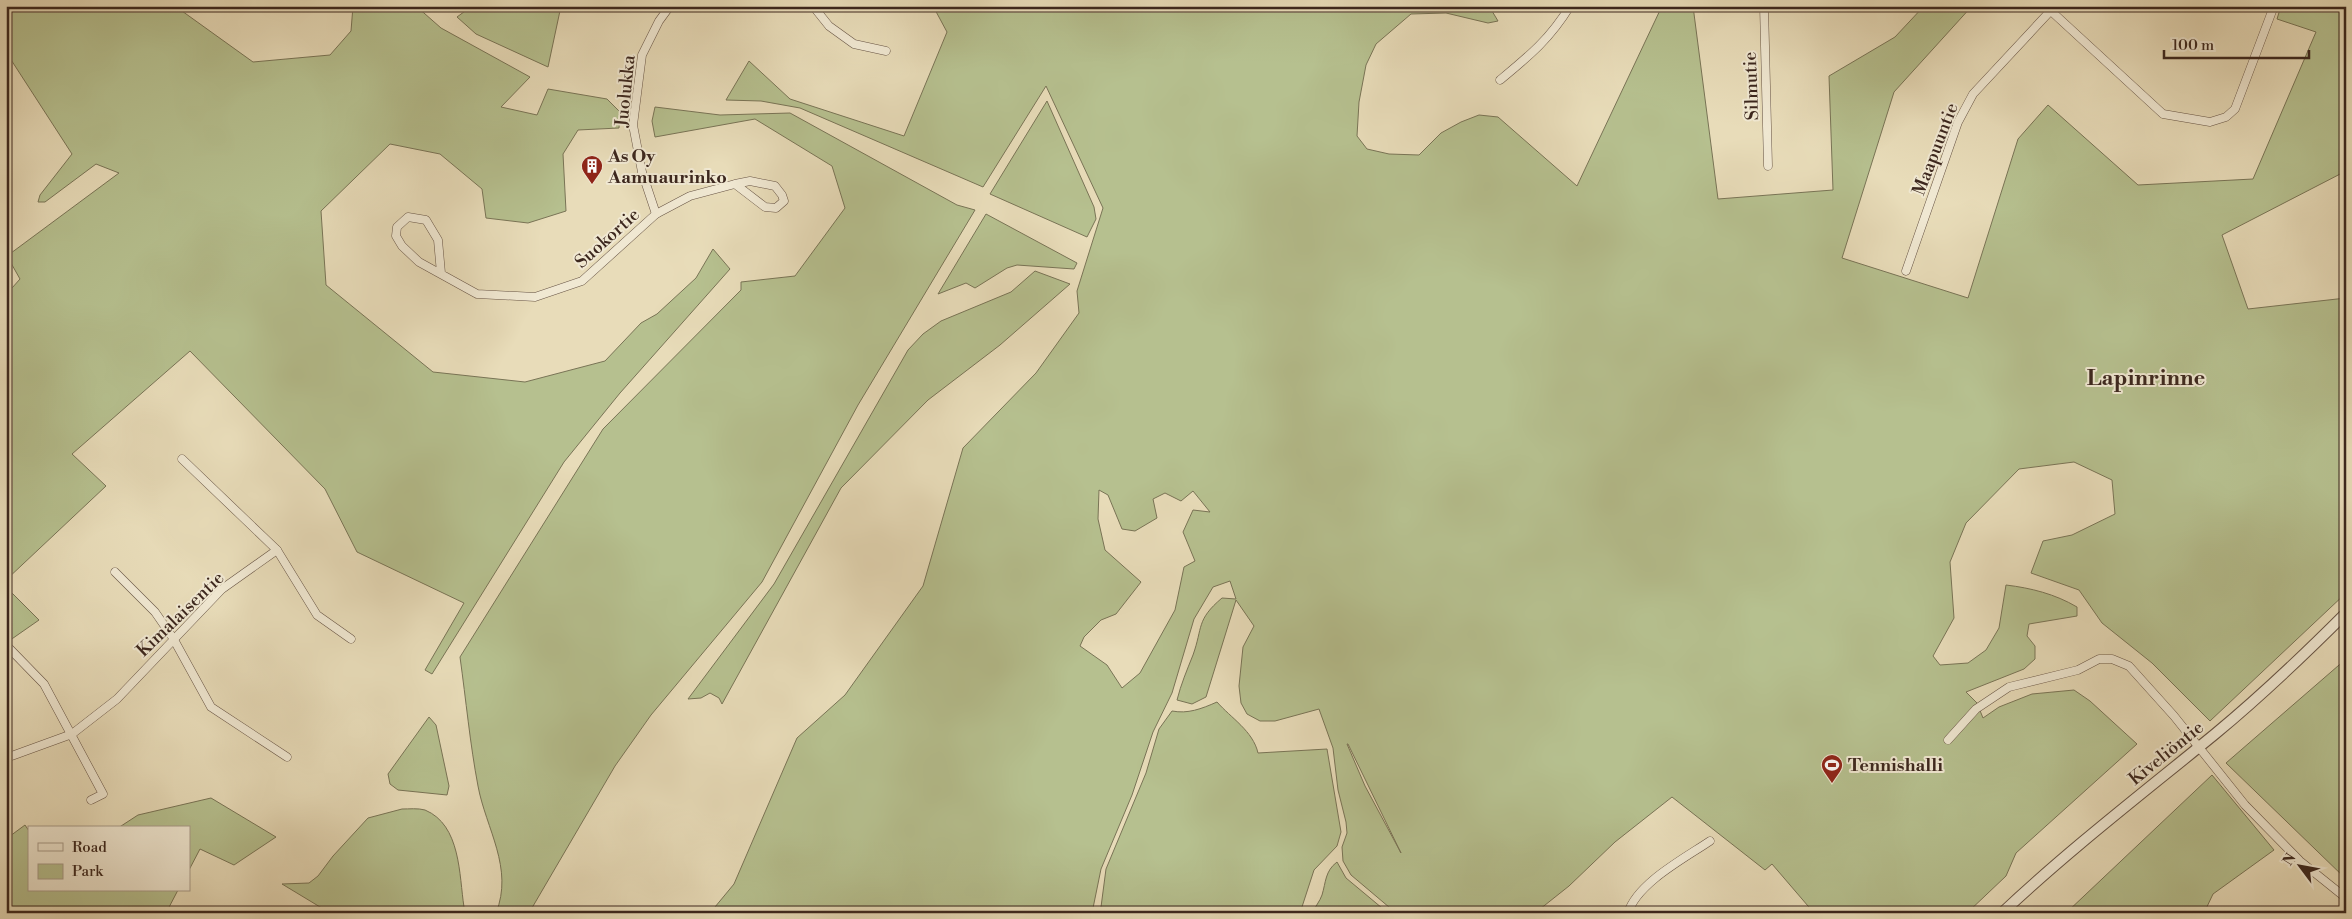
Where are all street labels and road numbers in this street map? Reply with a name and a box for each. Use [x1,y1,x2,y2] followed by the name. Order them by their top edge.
[1739,51,1764,121] street label: Silmutie
[610,53,641,129] street label: Juolukka
[1907,100,1964,199] street label: Maapuuntie
[570,203,645,274] street label: Suokortie
[132,567,229,662] street label: Kimalaisentie
[2124,716,2209,791] street label: Kiveliöntie

